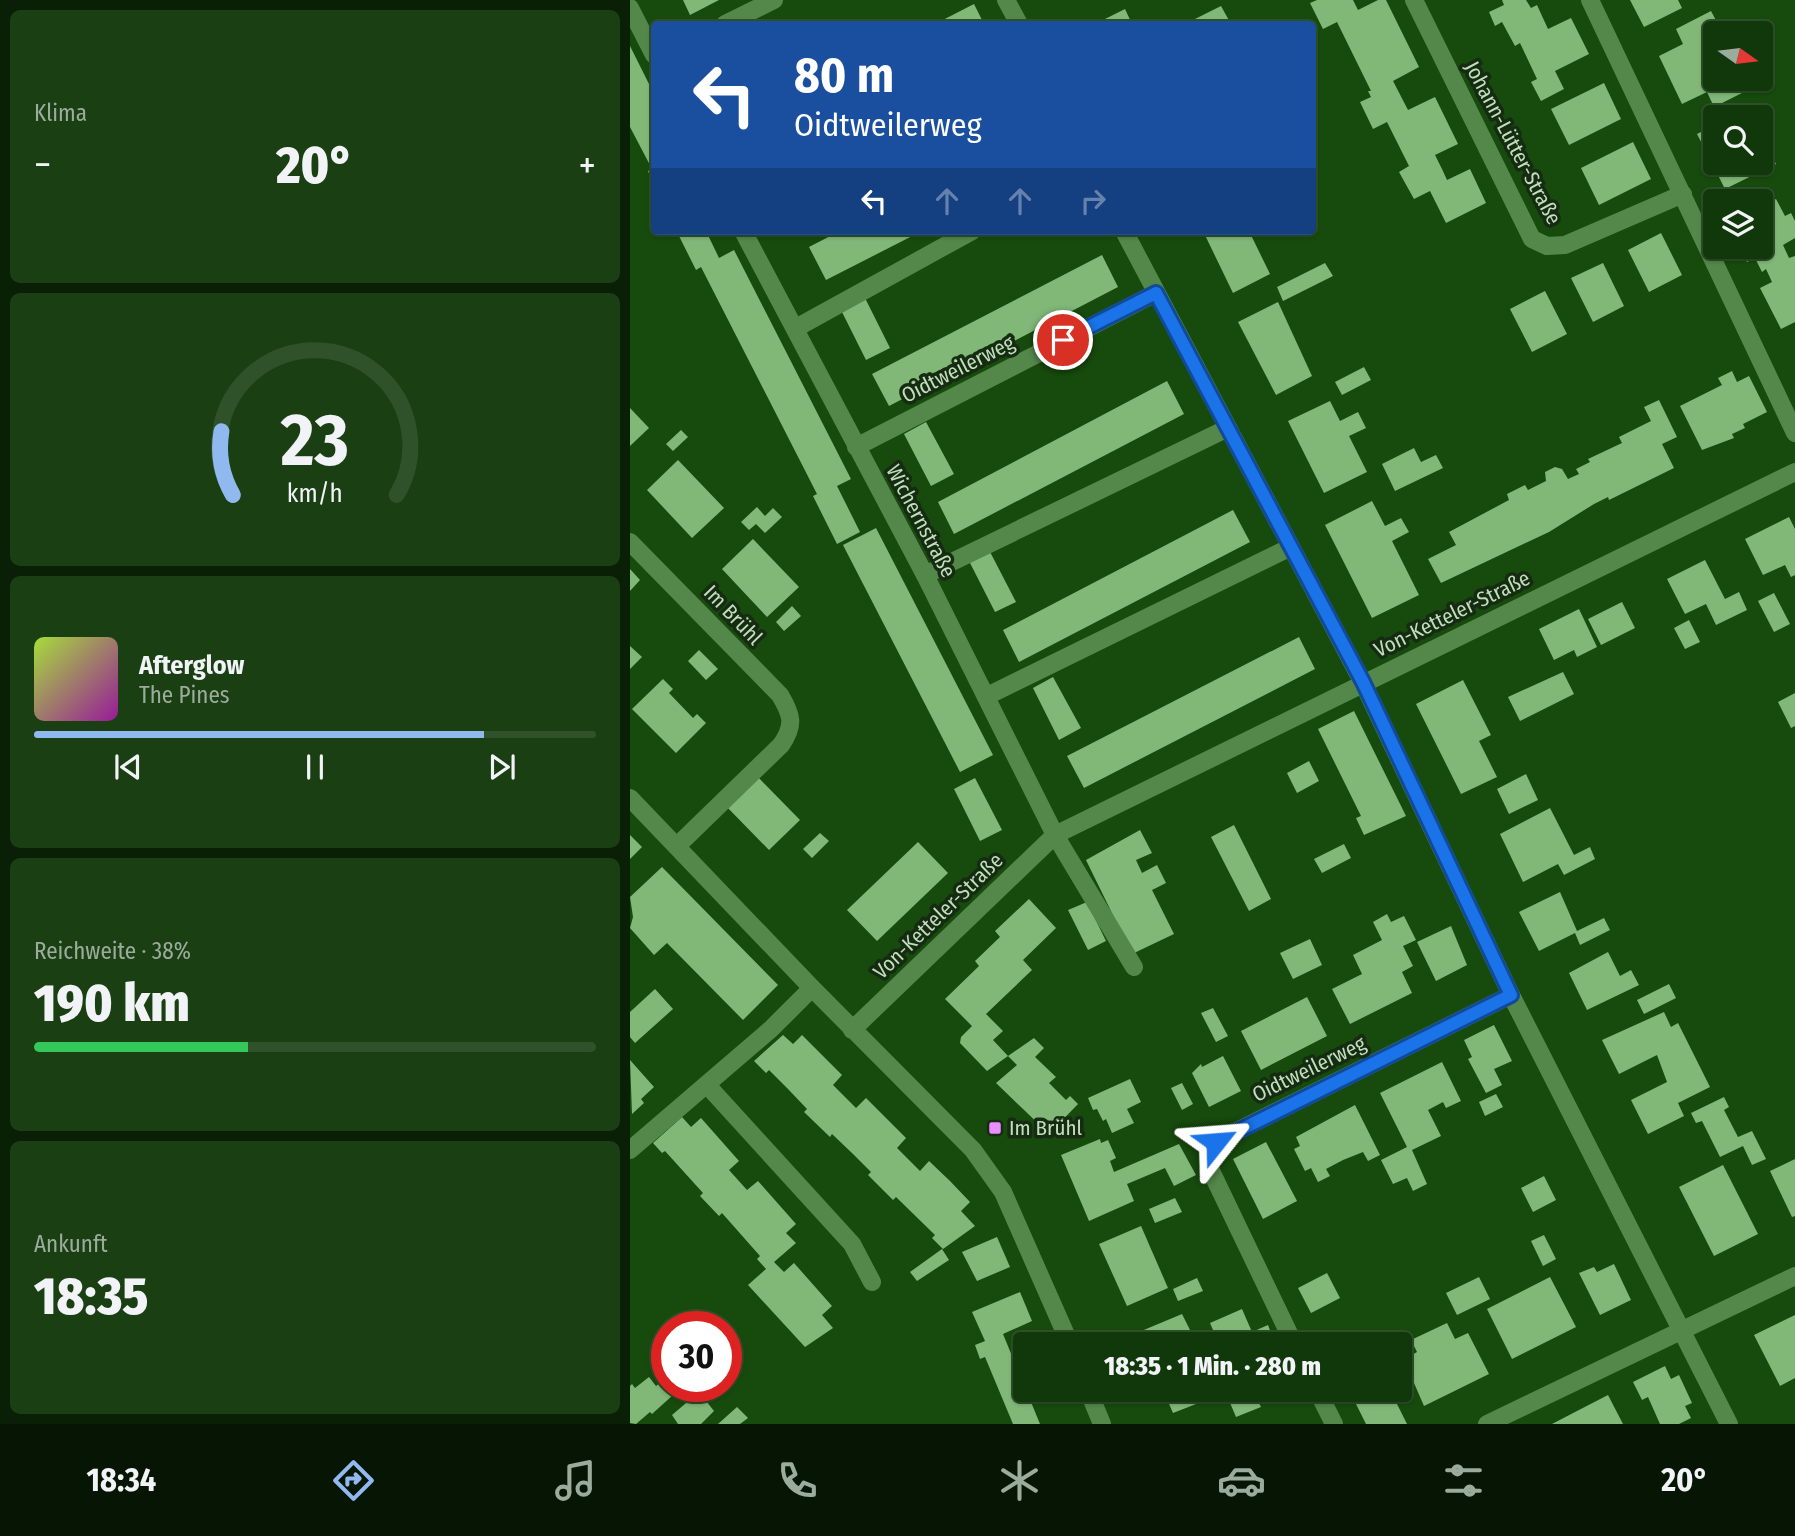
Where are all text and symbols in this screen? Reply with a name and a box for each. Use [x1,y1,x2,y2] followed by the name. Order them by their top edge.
[1703,21,1773,91] north arrow
[1703,21,1773,259] map controls
[794,46,894,105] text: 80 m
[679,49,770,140] icon: left
[1459,57,1567,229] street label: Johann-Lütter-Straße
[34,99,87,127] text: Klima
[1703,105,1773,175] button: search
[794,106,982,144] text: Oidtweilerweg
[276,134,354,197] text: 20°
[34,142,51,188] text: −
[579,142,596,188] text: +
[855,182,893,220] icon: left
[928,182,966,220] icon: ahead
[1001,182,1039,220] icon: ahead
[1074,182,1112,220] icon: right
[1703,189,1773,259] button: layers
[1033,310,1093,370] pin
[1044,321,1082,359] icon: arrive
[897,329,1019,409] street label: Oidtweilerweg
[280,398,349,485] text: 23
[880,460,962,582] street label: Wichernstraße
[287,479,343,509] text: km/h
[1370,565,1534,663] street label: Von-Ketteler-Straße
[698,580,768,651] street label: Im Brühl
[139,650,244,681] text: Afterglow
[139,681,230,709] text: The Pines
[109,748,147,786] icon: previous
[296,748,334,786] icon: pause
[483,748,521,786] icon: next
[868,848,1008,984] street label: Von-Ketteler-Straße
[34,937,191,965] text: Reichweite · 38%
[34,972,190,1035] text: 190 km
[1248,1030,1370,1108] street label: Oidtweilerweg
[1179,1105,1253,1179] position arrow
[1009,1115,1082,1141] place label: Im Brühl
[987,1120,1003,1136] marker: Im Brühl
[34,1230,108,1258] text: Ankunft
[34,1265,148,1328] text: 18:35
[651,1311,742,1402] speed limit sign: 30
[1104,1351,1321,1382] text: 18:35 · 1 Min. · 280 m
[329,1456,378,1505] icon: directions
[551,1456,600,1505] icon: music
[773,1456,822,1505] icon: phone
[995,1456,1044,1505] icon: climate
[1217,1456,1266,1505] icon: car
[1439,1456,1488,1505] icon: filters
[86,1461,156,1499] text: 18:34
[1661,1461,1708,1499] text: 20°

